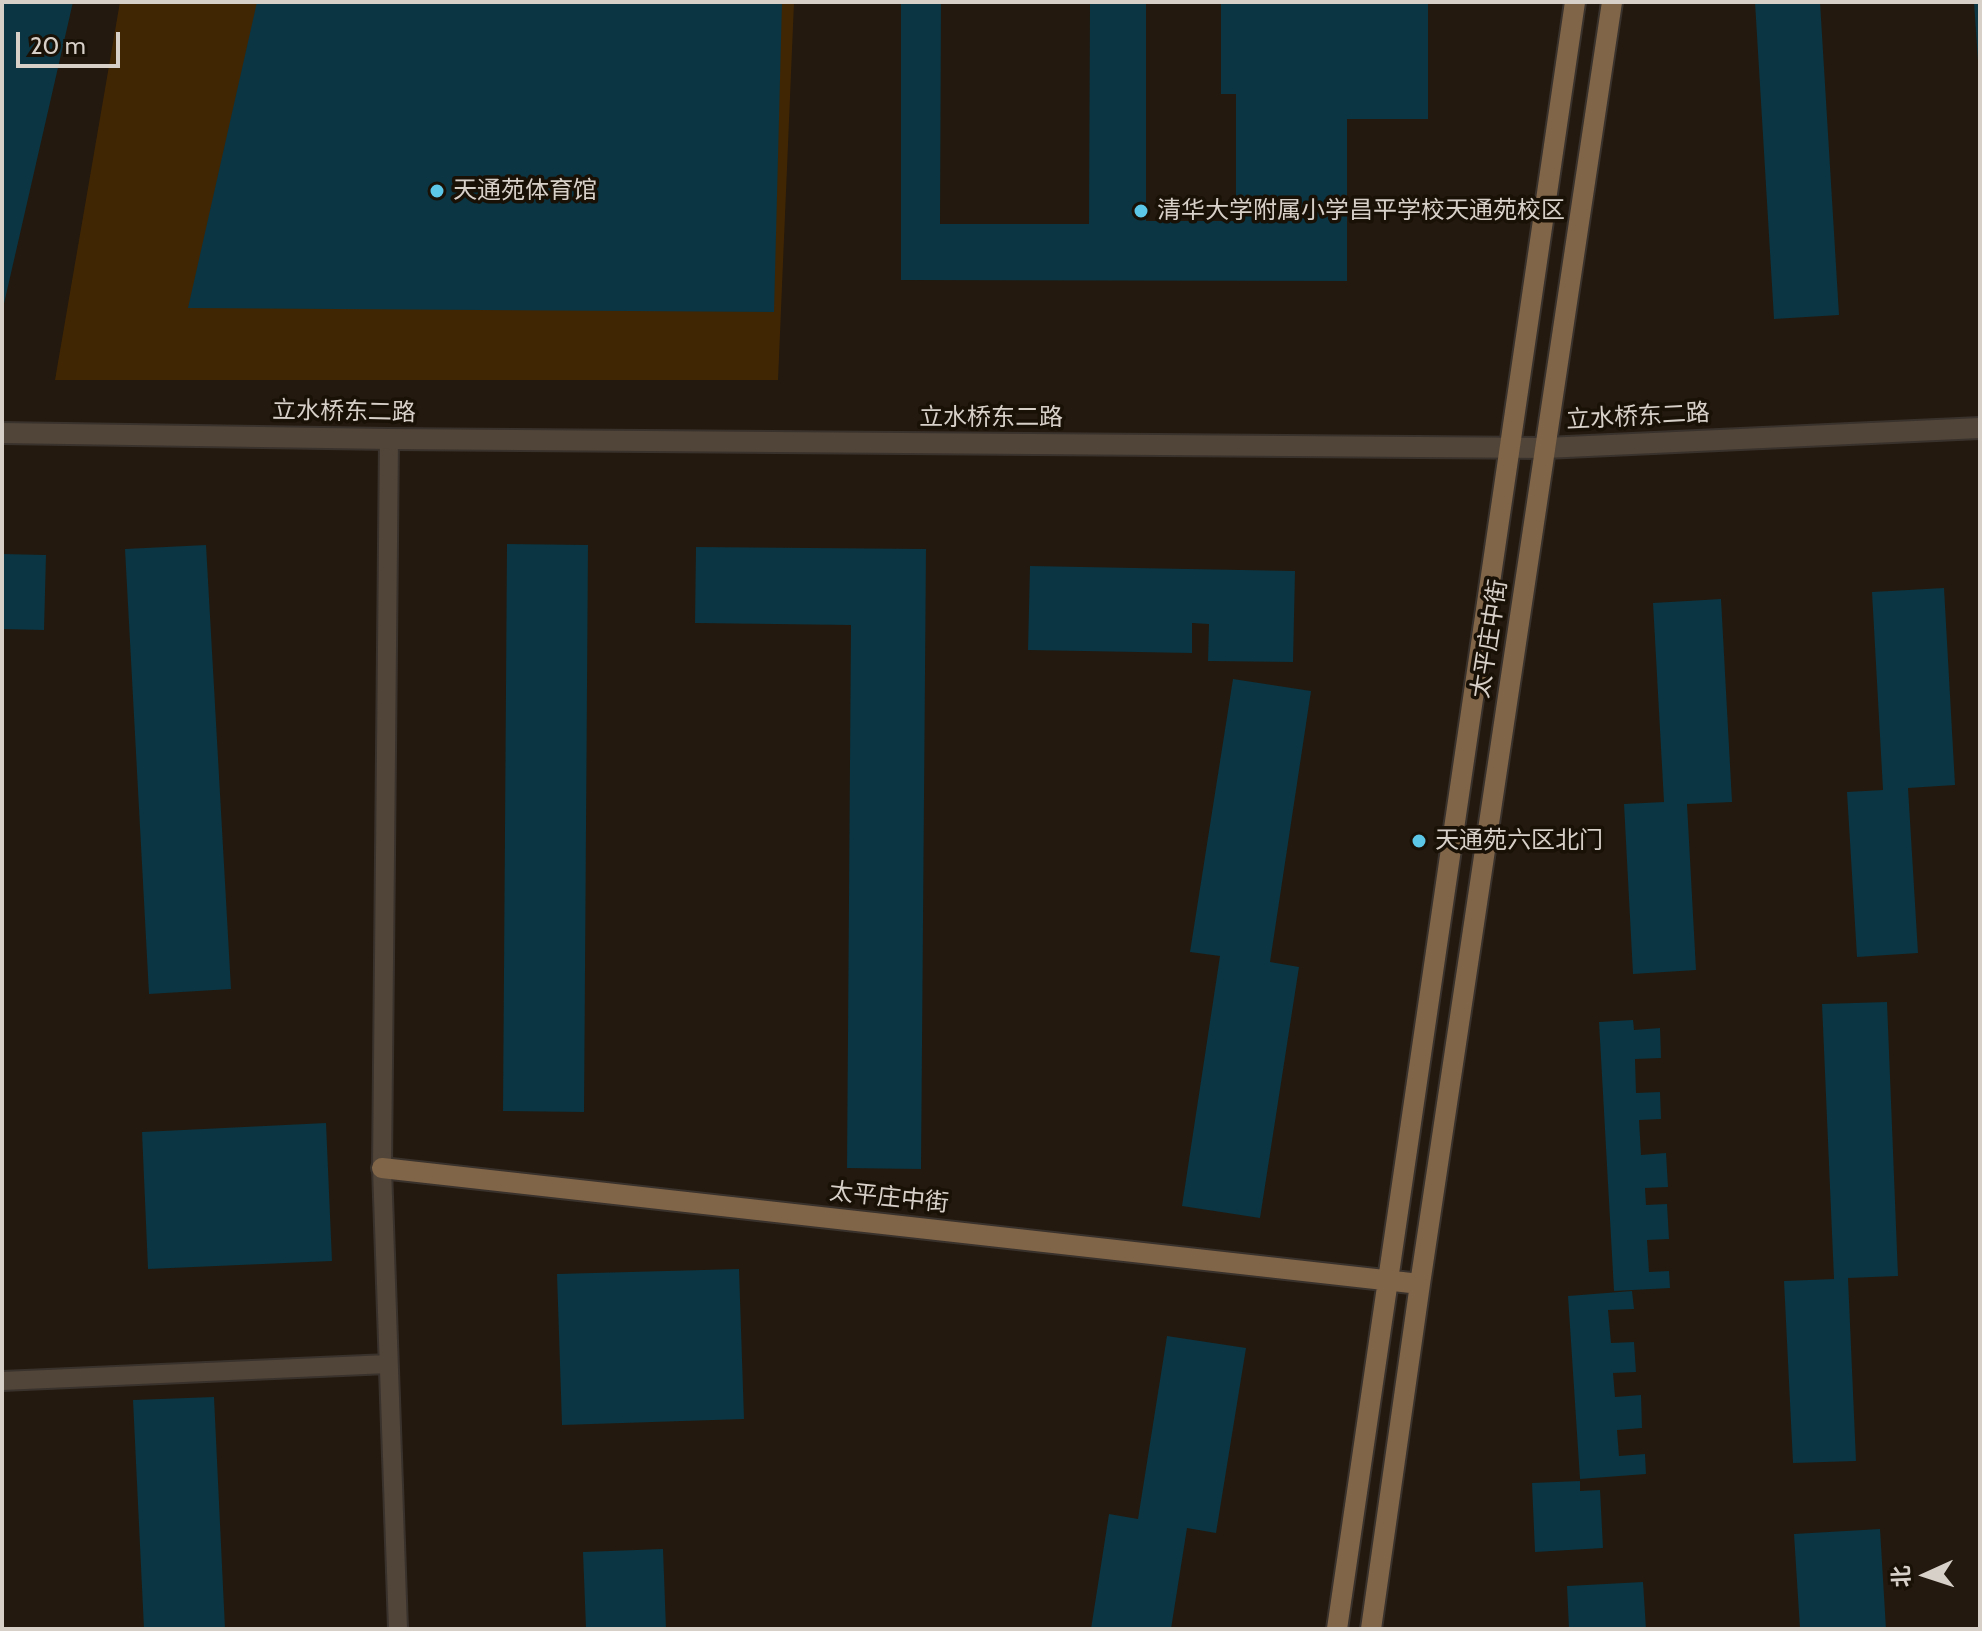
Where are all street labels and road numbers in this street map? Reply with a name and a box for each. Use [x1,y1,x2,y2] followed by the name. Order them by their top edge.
[272,396,416,428] street label: 立水桥东二路
[1565,399,1711,435] street label: 立水桥东二路
[919,404,1063,432] street label: 立水桥东二路
[1466,577,1514,701] street label: 太平庄中街
[828,1177,950,1219] street label: 太平庄中街

